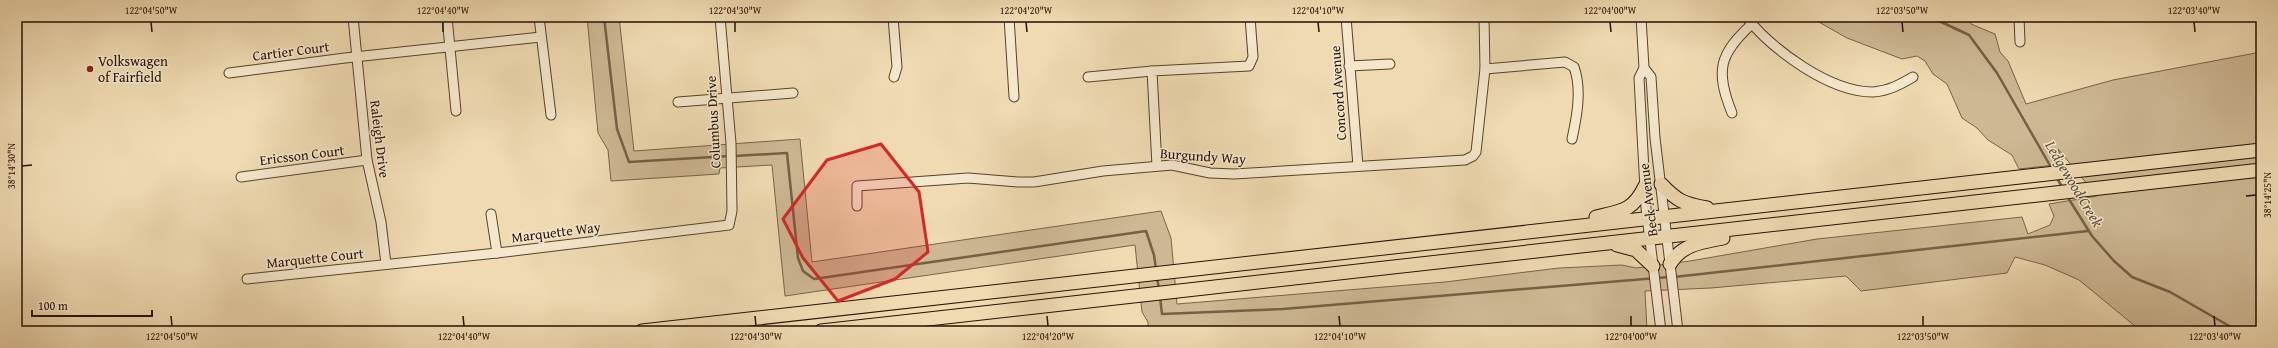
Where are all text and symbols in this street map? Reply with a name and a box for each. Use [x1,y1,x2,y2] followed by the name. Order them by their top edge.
[125,3,178,18] text: 122°04'50"W
[417,3,470,18] text: 122°04'40"W
[709,3,762,18] text: 122°04'30"W
[1000,3,1053,18] text: 122°04'20"W
[1292,3,1345,18] text: 122°04'10"W
[1584,3,1637,18] text: 122°04'00"W
[1876,3,1929,18] text: 122°03'50"W
[2168,3,2221,18] text: 122°03'40"W
[251,36,331,66] street label: Cartier Court
[1325,44,1351,141] street label: Concord Avenue
[98,51,168,87] place label: Volkswagen of Fairfield
[85,64,95,74] marker: Volkswagen of Fairfield
[701,75,725,169] street label: Columbus Drive
[365,99,395,180] street label: Raleigh Drive
[2040,136,2109,231] water label: Ledgewood Creek
[258,140,346,170] street label: Ericsson Court
[4,143,19,189] text: 38°14'30"N
[1159,143,1247,169] street label: Burgundy Way
[1634,162,1662,238] street label: Beck Avenue
[2260,172,2275,218] text: 38°14'25"N
[510,217,602,247] street label: Marquette Way
[265,243,365,273] street label: Marquette Court
[32,292,152,318] scale bar
[38,297,68,314] text: 100 m
[146,329,199,344] text: 122°04'50"W
[438,329,491,344] text: 122°04'40"W
[730,329,783,344] text: 122°04'30"W
[1022,329,1075,344] text: 122°04'20"W
[1314,329,1367,344] text: 122°04'10"W
[1605,329,1658,344] text: 122°04'00"W
[1897,329,1950,344] text: 122°03'50"W
[2189,329,2242,344] text: 122°03'40"W

